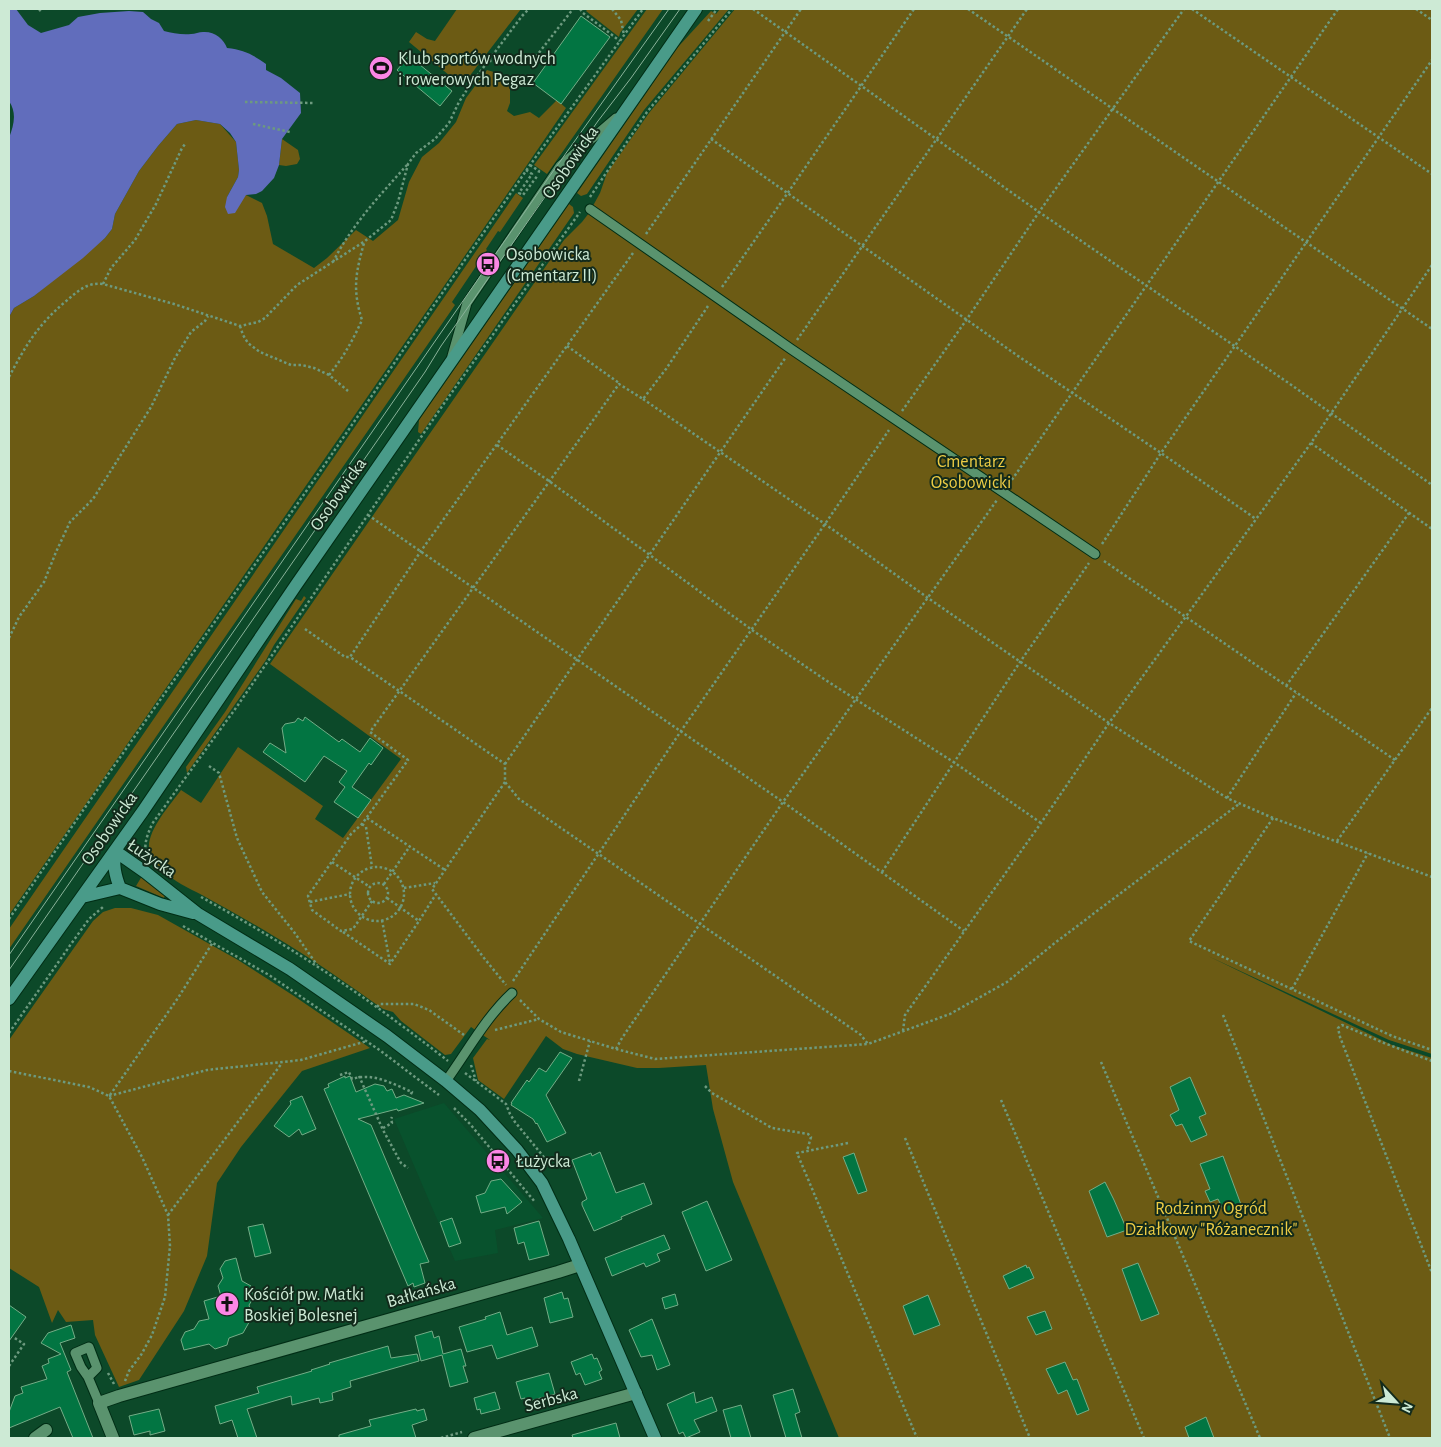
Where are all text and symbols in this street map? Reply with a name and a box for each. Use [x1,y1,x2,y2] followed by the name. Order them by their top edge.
[398,50,556,89] place label: Klub sportów wodnych i rowerowych Pegaz
[368,55,394,81] sports icon: Klub sportów wodnych i rowerowych Pegaz
[539,123,602,202] street label: Osobowicka
[506,246,597,285] place label: Osobowicka (Cmentarz II)
[475,251,501,277] bus stop icon: Osobowicka (Cmentarz II)
[931,453,1011,492] park label: Cmentarz Osobowicki
[307,455,370,534] street label: Osobowicka
[78,789,141,868] street label: Osobowicka
[124,836,179,882] street label: Łużycka
[485,1148,511,1174] bus stop icon: Łużycka
[516,1153,571,1171] place label: Łużycka
[1124,1200,1298,1239] park label: Rodzinny Ogród Działkowy "Różanecznik"
[385,1275,458,1311] street label: Bałkańska
[244,1286,364,1325] place label: Kościół pw. Matki Boskiej Bolesnej
[214,1291,240,1317] church icon: Kościół pw. Matki Boskiej Bolesnej
[1371,1377,1421,1427] north arrow
[523,1384,580,1416] street label: Serbska
[1398,1400,1415,1415] text: N

